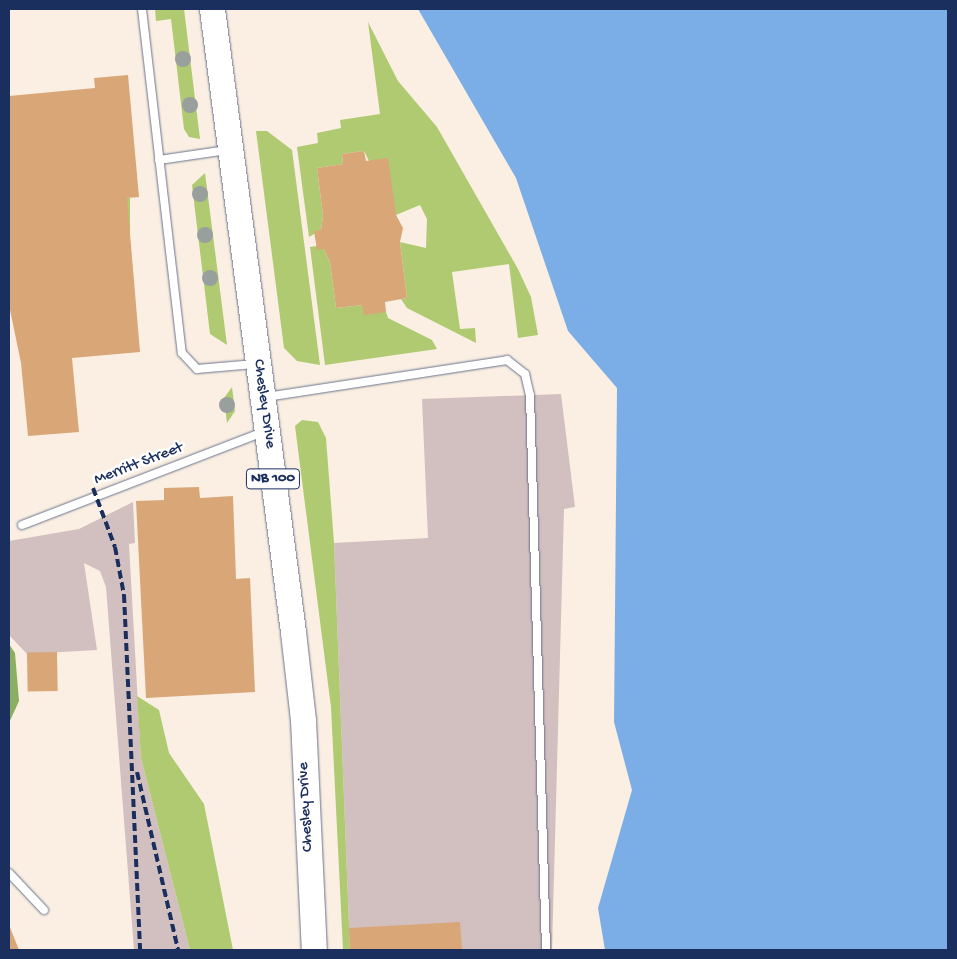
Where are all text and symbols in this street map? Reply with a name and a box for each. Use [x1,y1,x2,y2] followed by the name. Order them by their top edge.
[247,358,279,450] street label: Chesley Drive
[92,439,186,491] street label: Merritt Street
[246,466,300,492] road number: NB 100
[295,762,319,852] street label: Chesley Drive

